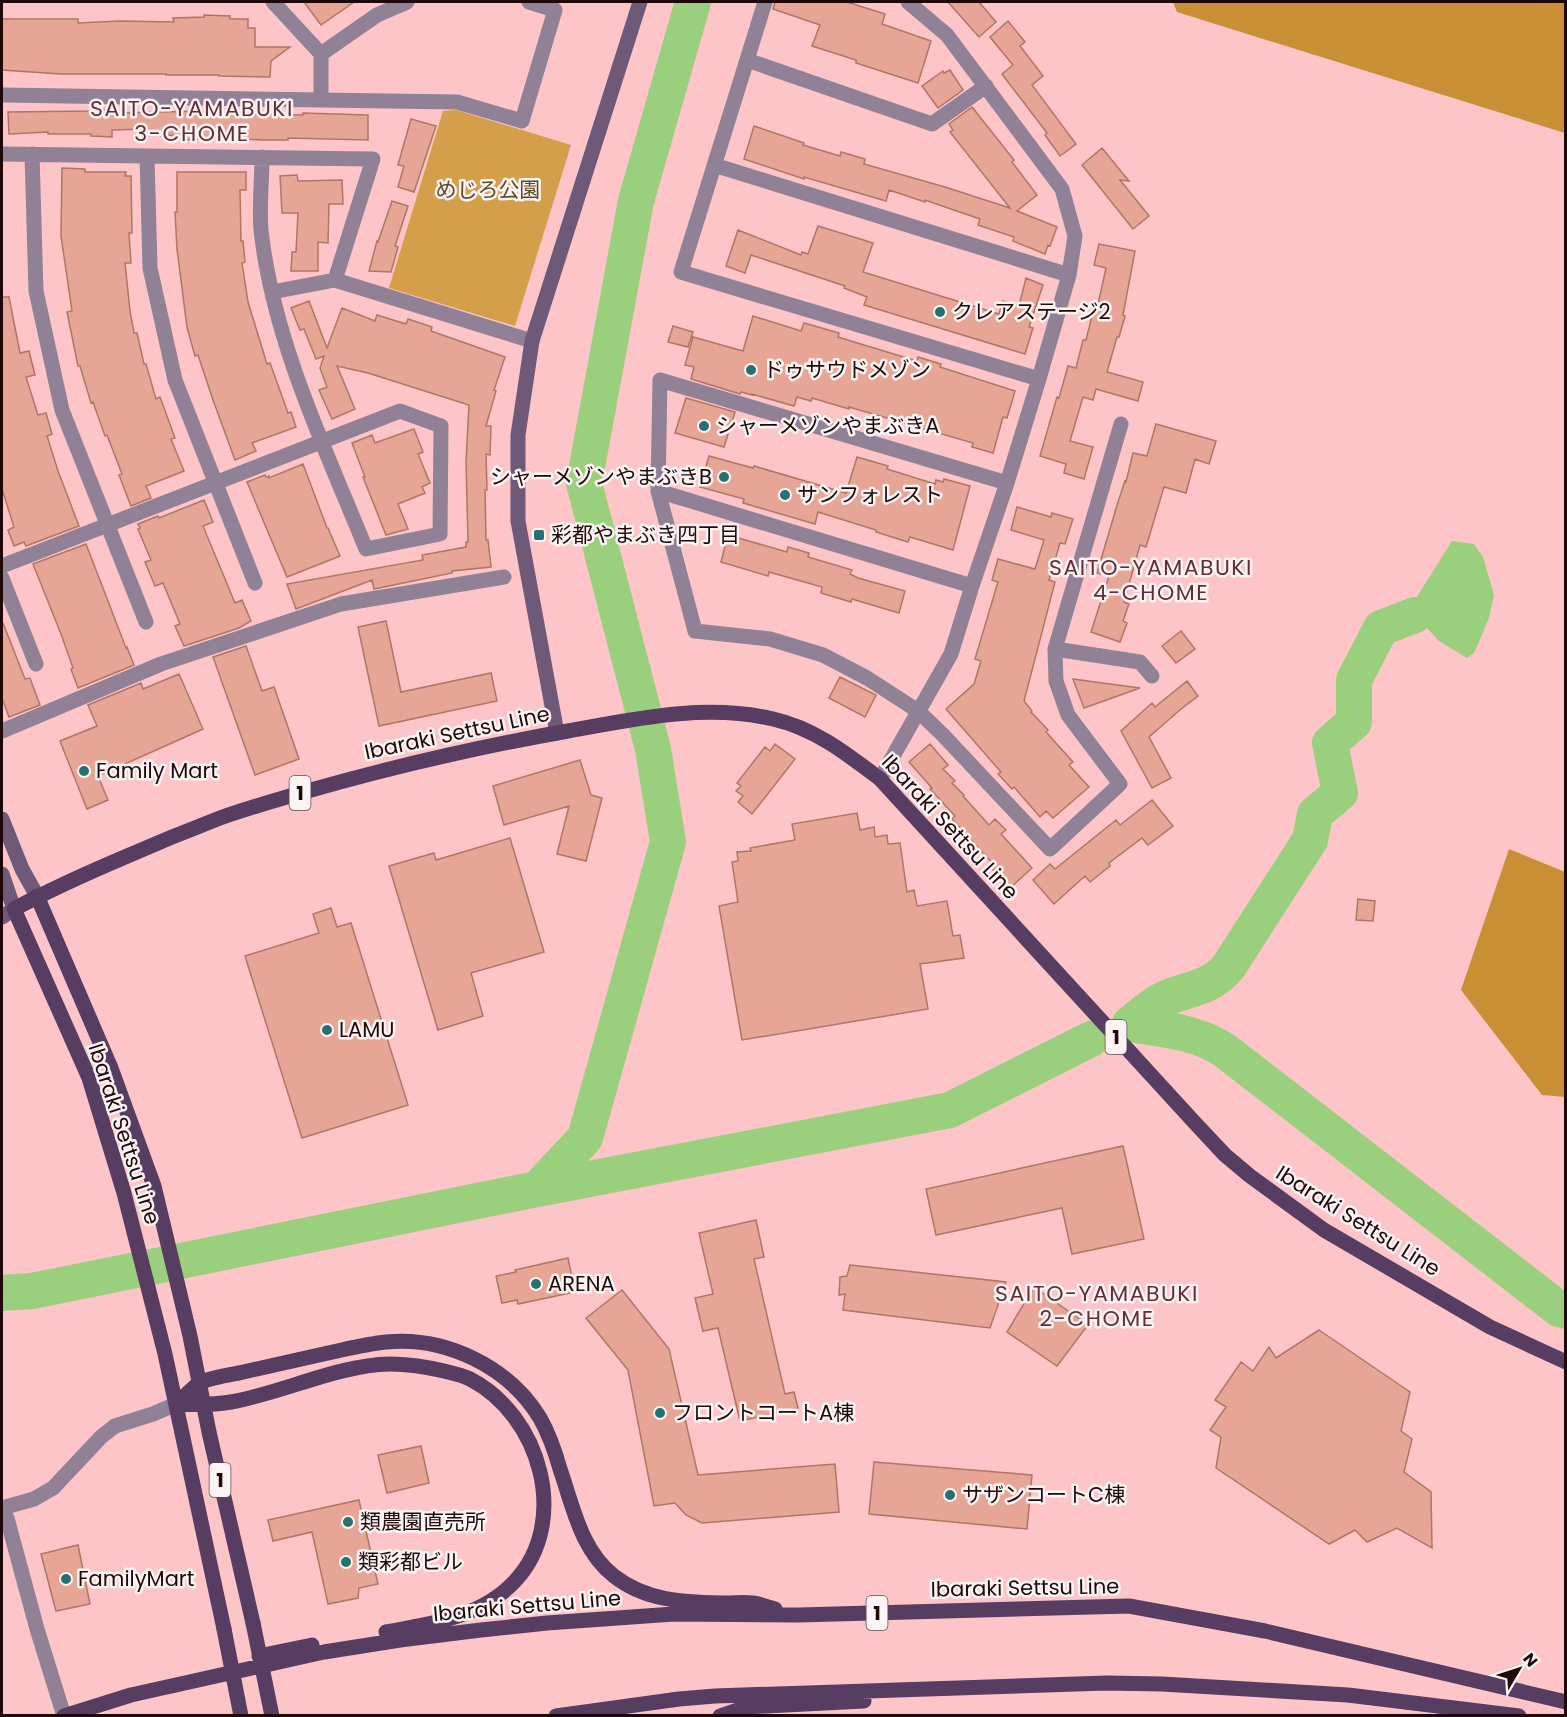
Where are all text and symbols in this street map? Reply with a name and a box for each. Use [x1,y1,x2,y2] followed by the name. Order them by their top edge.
[90,93,294,149] district label: SAITO-YAMABUKI 3-CHOME
[436,175,541,204] park label: めじろ公園
[952,297,1111,326] place label: クレアステージ2
[933,305,947,319] marker: クレアステージ2
[763,355,931,384] place label: ドゥサウドメゾン
[744,363,758,377] marker: ドゥサウドメゾン
[716,411,939,440] place label: シャーメゾンやまぶきA
[697,419,711,433] marker: シャーメゾンやまぶきA
[490,462,712,491] place label: シャーメゾンやまぶきB
[717,470,731,484] marker: シャーメゾンやまぶきB
[797,480,943,509] place label: サンフォレスト
[778,488,792,502] marker: サンフォレスト
[551,520,740,549] place label: 彩都やまぶき四丁目
[532,528,546,542] marker: 彩都やまぶき四丁目
[1049,552,1253,608] district label: SAITO-YAMABUKI 4-CHOME
[362,699,552,766] street label: Ibaraki Settsu Line
[875,748,1025,905] street label: Ibaraki Settsu Line
[96,756,218,785] place label: Family Mart
[77,764,91,778] marker: Family Mart
[290,776,310,810] road number: 1
[339,1015,394,1044] place label: LAMU
[1106,1020,1126,1054] road number: 1
[320,1023,334,1037] marker: LAMU
[82,1040,167,1228] street label: Ibaraki Settsu Line
[1271,1158,1446,1283] street label: Ibaraki Settsu Line
[548,1269,615,1298] place label: ARENA
[529,1277,543,1291] marker: ARENA
[995,1278,1199,1334] district label: SAITO-YAMABUKI 2-CHOME
[672,1398,854,1427] place label: フロントコートA棟
[653,1406,667,1420] marker: フロントコートA棟
[210,1463,230,1497] road number: 1
[962,1480,1125,1509] place label: サザンコートC棟
[943,1488,957,1502] marker: サザンコートC棟
[360,1507,486,1536] place label: 類農園直売所
[341,1515,355,1529] marker: 類農園直売所
[358,1547,463,1576] place label: 類彩都ビル
[339,1555,353,1569] marker: 類彩都ビル
[78,1564,194,1593] place label: FamilyMart
[930,1571,1119,1604] street label: Ibaraki Settsu Line
[59,1572,73,1586] marker: FamilyMart
[432,1583,622,1628] street label: Ibaraki Settsu Line
[866,1596,888,1630] road number: 1
[1489,1639,1549,1699] north arrow
[1518,1648,1543,1672] text: N

